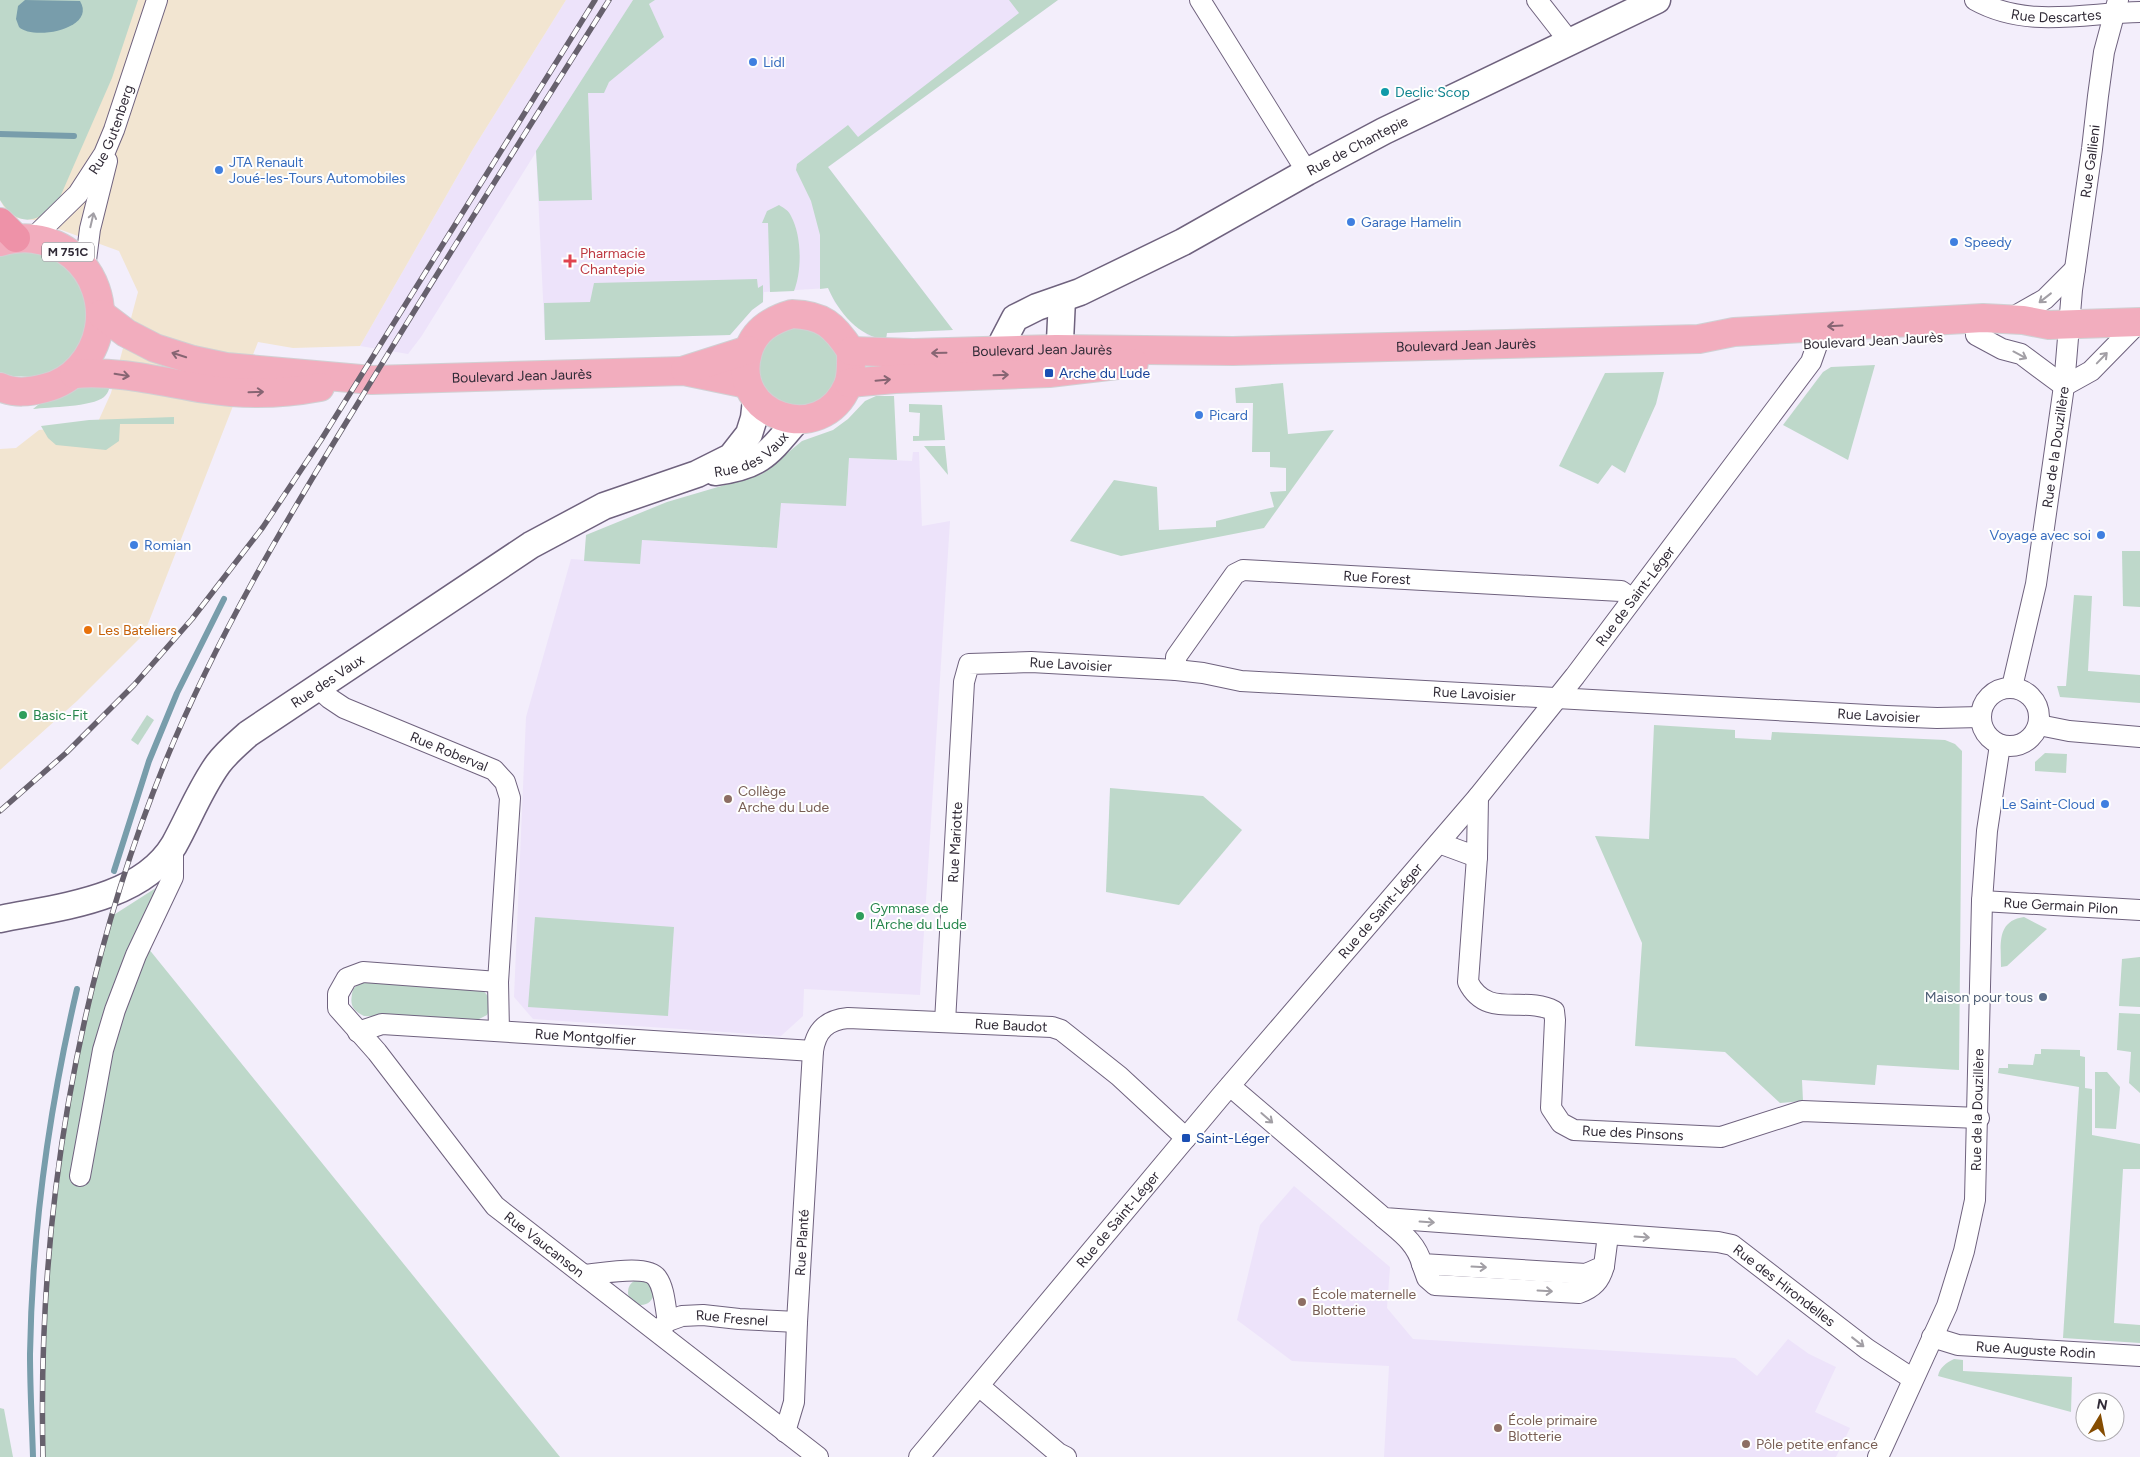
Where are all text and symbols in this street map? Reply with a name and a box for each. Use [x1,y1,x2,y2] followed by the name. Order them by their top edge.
[2010,5,2102,26] street label: Rue Descartes
[763,54,785,71] place label: Lidl
[747,56,759,68] marker: Lidl
[85,83,137,178] street label: Rue Gutenberg
[1395,84,1470,101] place label: Declic Scop
[1379,86,1391,98] marker: Declic Scop
[1304,112,1411,179] street label: Rue de Chantepie
[2077,124,2103,199] street label: Rue Gallieni
[229,154,406,187] place label: JTA Renault Joué-les-Tours Automobiles
[213,164,225,176] marker: JTA Renault Joué-les-Tours Automobiles
[88,212,97,228] one-way arrow
[1361,214,1462,231] place label: Garage Hamelin
[1345,216,1357,228] marker: Garage Hamelin
[1964,234,2012,251] place label: Speedy
[1948,236,1960,248] marker: Speedy
[42,242,94,262] road number: M 751C
[580,245,646,278] place label: Pharmacie Chantepie
[564,255,576,267] marker: Pharmacie Chantepie
[2038,292,2051,303] one-way arrow
[1827,322,1843,331] one-way arrow
[1803,329,1943,353] street label: Boulevard Jean Jaurès
[1396,335,1536,355] street label: Boulevard Jean Jaurès
[972,340,1112,360] street label: Boulevard Jean Jaurès
[931,348,948,358] one-way arrow
[171,350,187,360] one-way arrow
[2013,350,2028,360] one-way arrow
[2096,352,2108,364] one-way arrow
[451,365,592,386] street label: Boulevard Jean Jaurès
[1059,365,1150,382] place label: Arche du Lude
[1043,367,1055,379] marker: Arche du Lude
[114,370,130,380] one-way arrow
[992,370,1009,380] one-way arrow
[875,375,891,385] one-way arrow
[2038,385,2072,509] street label: Rue de la Douzillère
[248,387,264,397] one-way arrow
[1209,407,1248,424] place label: Picard
[1193,409,1205,421] marker: Picard
[713,428,792,481] street label: Rue des Vaux
[1990,527,2091,544] place label: Voyage avec soi
[2095,529,2107,541] marker: Voyage avec soi
[144,537,191,554] place label: Romian
[128,539,140,551] marker: Romian
[1592,543,1678,649] street label: Rue de Saint-Léger
[1343,567,1411,588] street label: Rue Forest
[98,622,177,639] place label: Les Bateliers
[82,624,94,636] marker: Les Bateliers
[288,650,367,712] street label: Rue des Vaux
[1029,653,1113,675] street label: Rue Lavoisier
[1432,683,1516,704] street label: Rue Lavoisier
[1837,705,1921,726] street label: Rue Lavoisier
[33,707,88,724] place label: Basic-Fit
[17,709,29,721] marker: Basic-Fit
[408,728,490,775] street label: Rue Roberval
[738,783,829,816] place label: Collège Arche du Lude
[722,793,734,805] marker: Collège Arche du Lude
[2001,796,2095,813] place label: Le Saint-Cloud
[2099,798,2111,810] marker: Le Saint-Cloud
[944,801,966,883] street label: Rue Mariotte
[1335,859,1426,962] street label: Rue de Saint-Léger
[2003,894,2119,917] street label: Rue Germain Pilon
[870,900,967,933] place label: Gymnase de l’Arche du Lude
[854,910,866,922] marker: Gymnase de l’Arche du Lude
[1925,989,2033,1006] place label: Maison pour tous
[2037,991,2049,1003] marker: Maison pour tous
[974,1015,1048,1035] street label: Rue Baudot
[534,1025,637,1048] street label: Rue Montgolfier
[1967,1048,1987,1171] street label: Rue de la Douzillère
[1260,1112,1273,1124] one-way arrow
[1582,1122,1684,1144] street label: Rue des Pinsons
[1196,1130,1270,1147] place label: Saint-Léger
[1180,1132,1192,1144] marker: Saint-Léger
[1073,1167,1163,1271] street label: Rue de Saint-Léger
[501,1208,588,1281] street label: Rue Vaucanson
[791,1208,812,1276] street label: Rue Planté
[1419,1217,1435,1226] one-way arrow
[1633,1232,1649,1242] one-way arrow
[1730,1241,1839,1330] street label: Rue des Hirondelles
[1470,1263,1486,1272] one-way arrow
[1312,1286,1416,1319] place label: École maternelle Blotterie
[1537,1287,1553,1296] one-way arrow
[1296,1296,1308,1308] marker: École maternelle Blotterie
[695,1306,768,1329] street label: Rue Fresnel
[1851,1336,1864,1347] one-way arrow
[1975,1338,2096,1362] street label: Rue Auguste Rodin
[2075,1392,2125,1442] north arrow
[2095,1395,2109,1414] text: N
[1508,1412,1597,1445] place label: École primaire Blotterie
[1492,1422,1504,1434] marker: École primaire Blotterie
[1756,1436,1878,1453] place label: Pôle petite enfance
[1740,1438,1752,1450] marker: Pôle petite enfance

